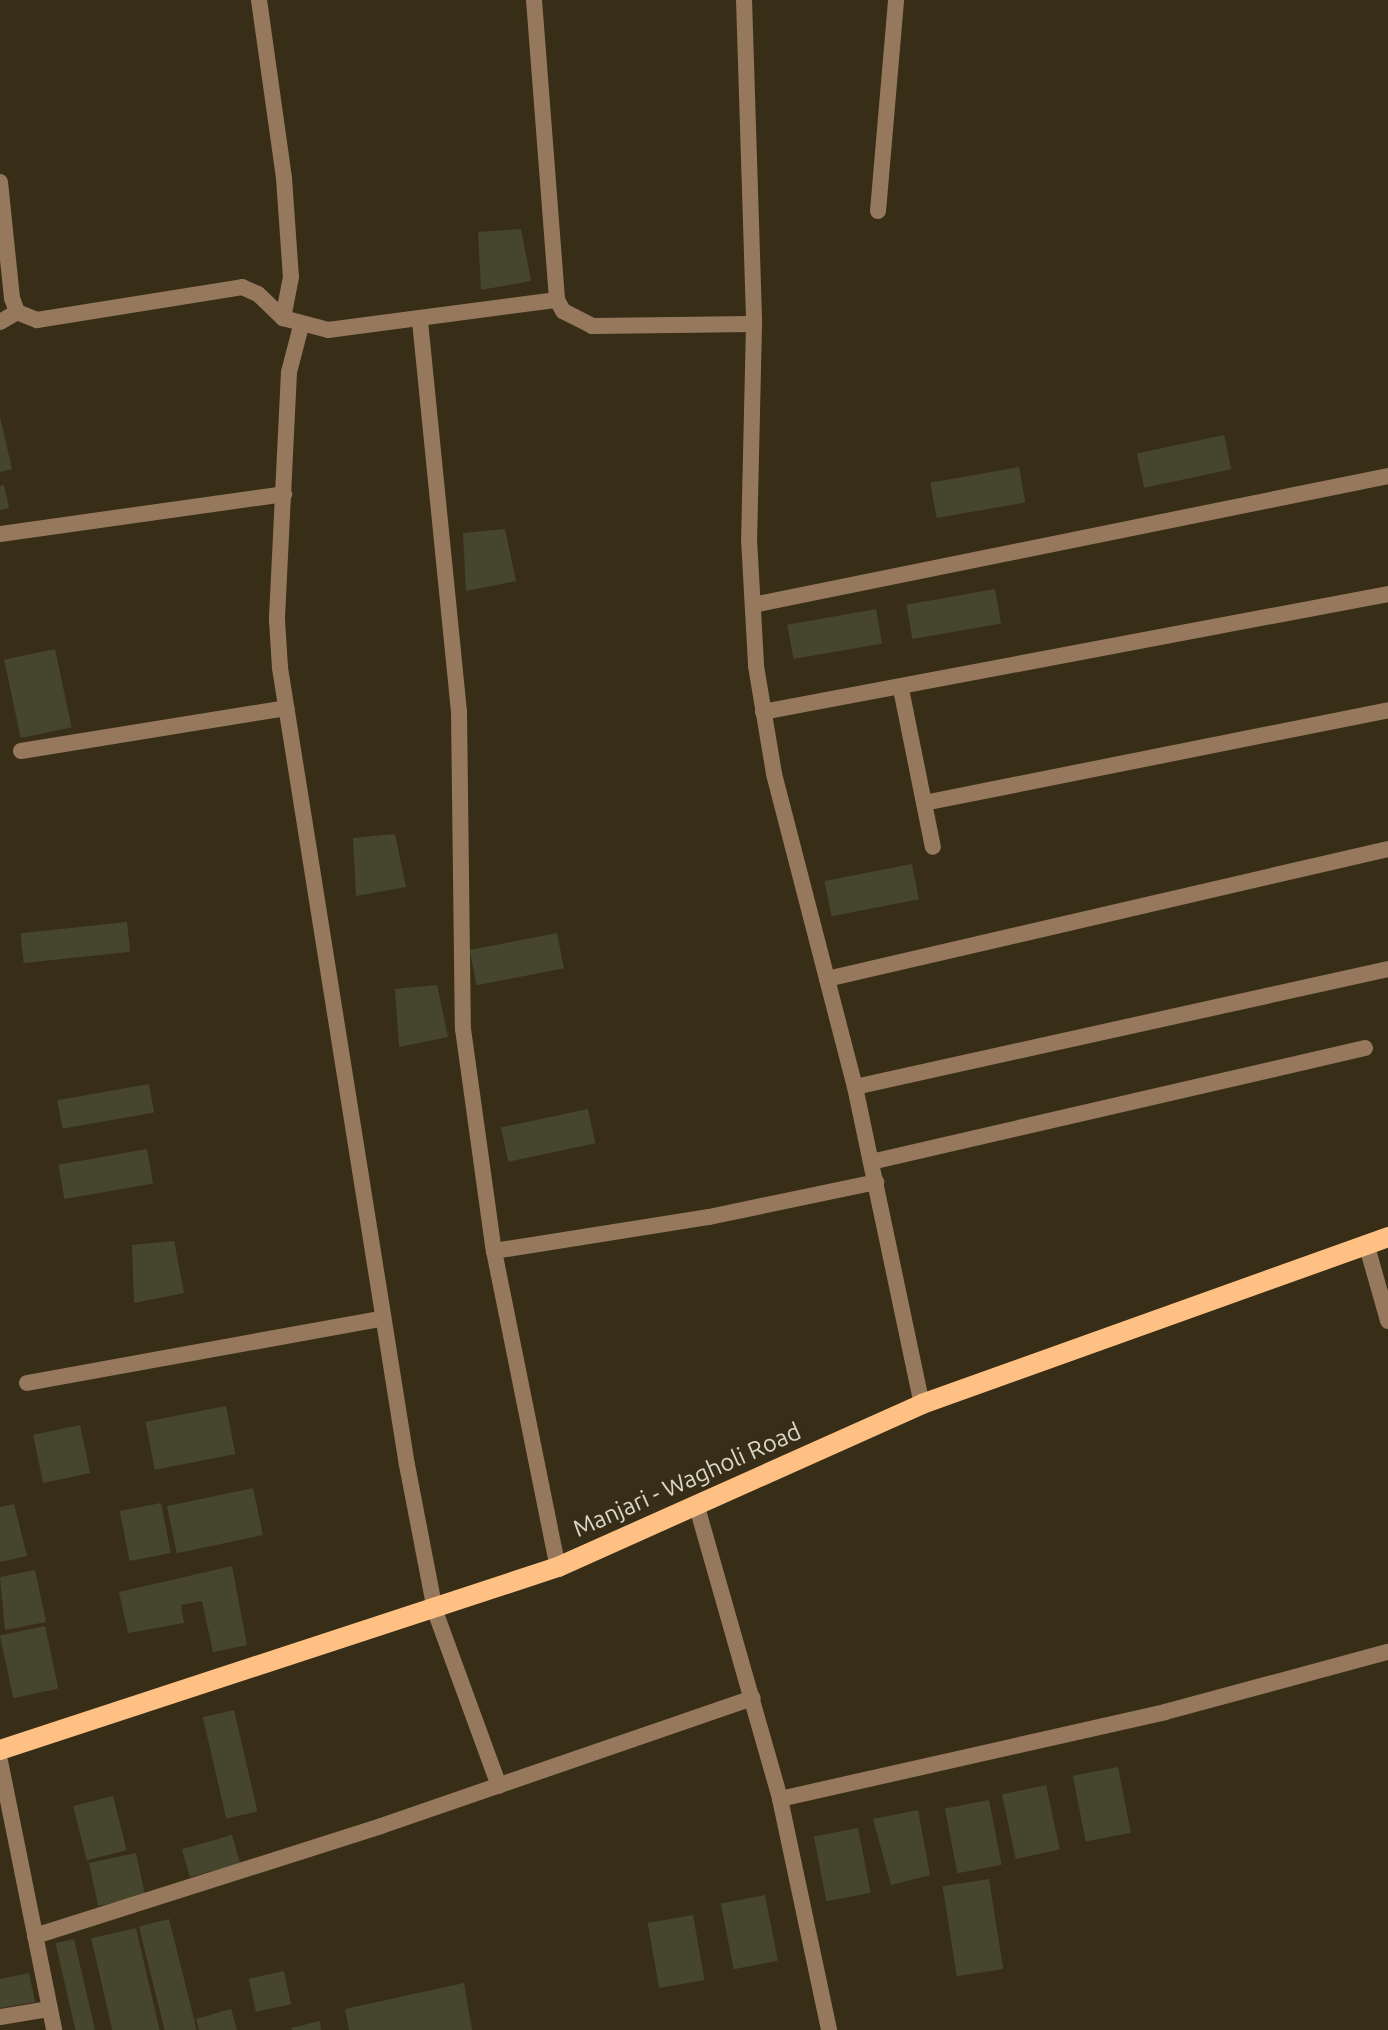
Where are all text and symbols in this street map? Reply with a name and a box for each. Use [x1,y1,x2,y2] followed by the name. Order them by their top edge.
[569,1417,805,1543] street label: Manjari - Wagholi Road

